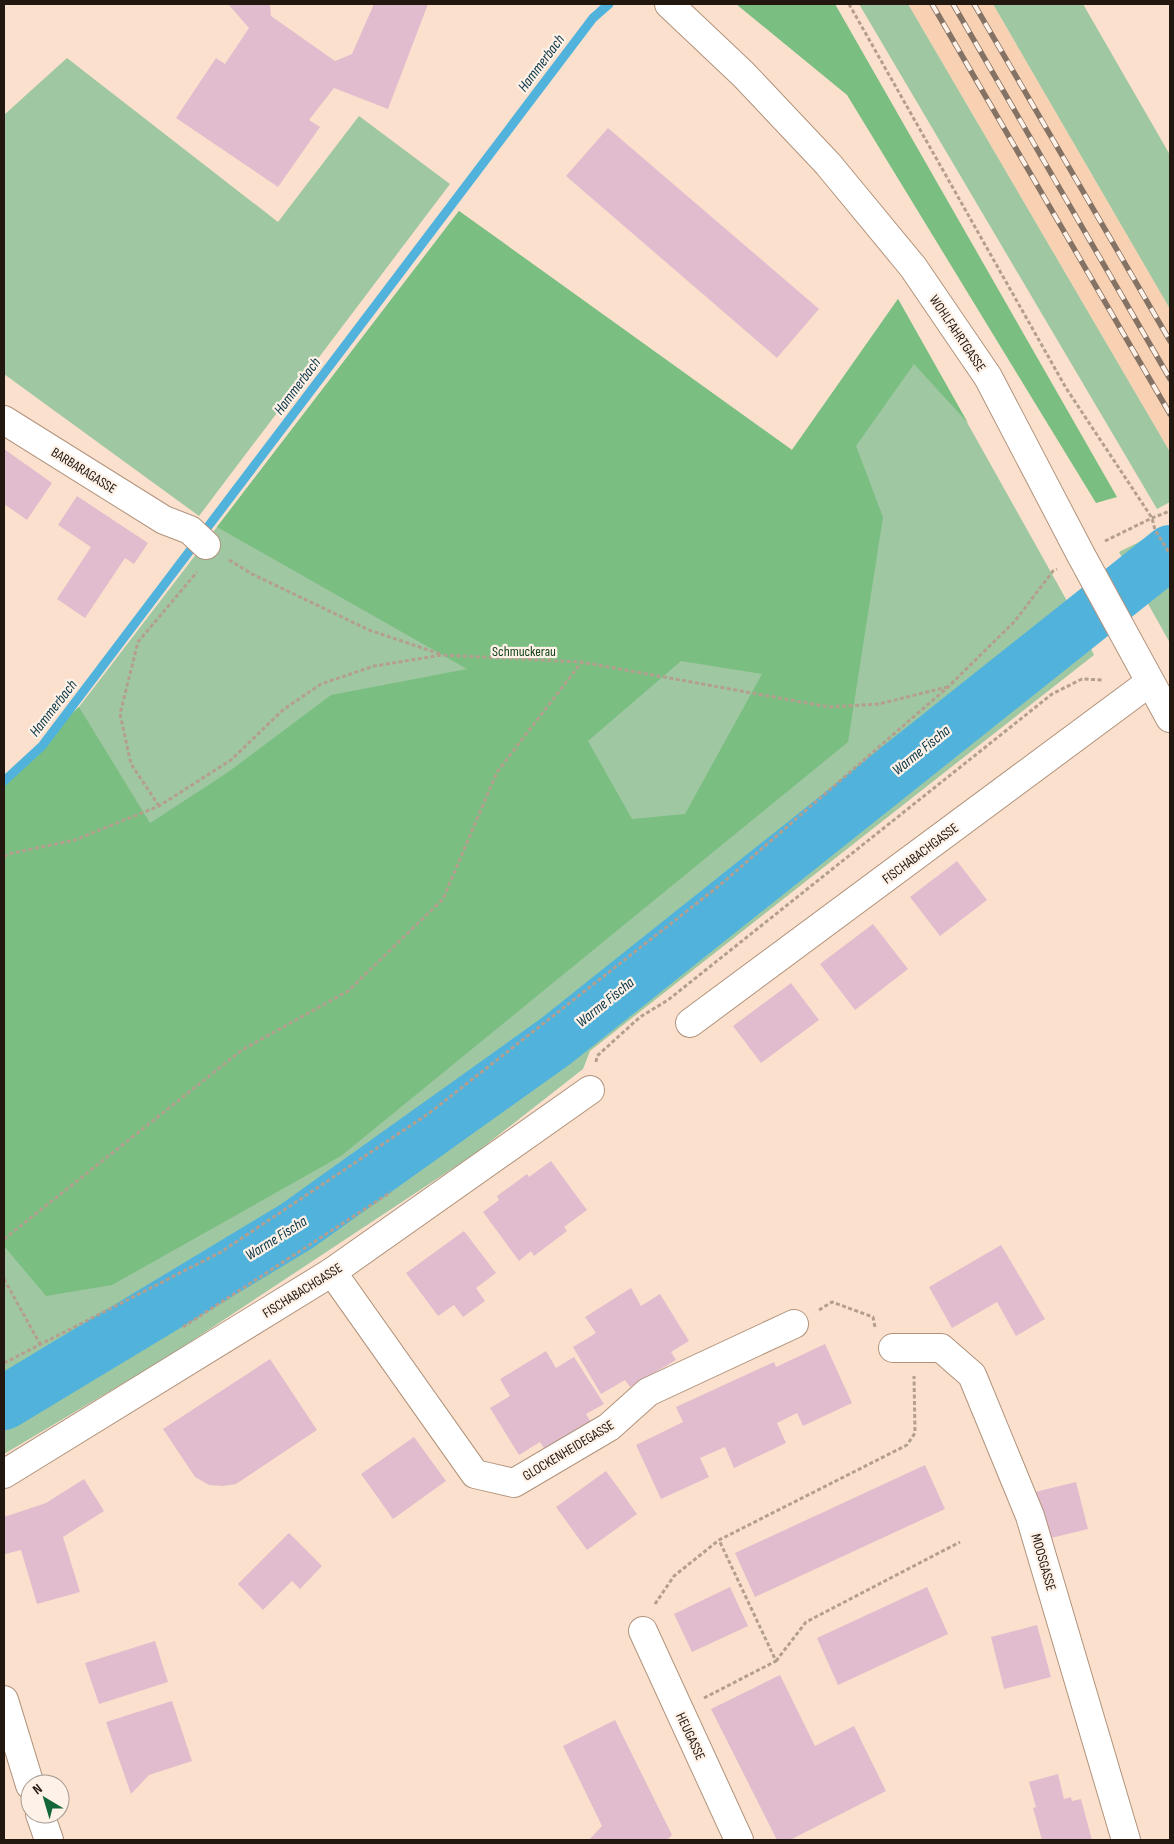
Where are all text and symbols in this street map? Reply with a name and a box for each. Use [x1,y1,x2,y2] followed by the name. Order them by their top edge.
[514,31,569,96] water label: Hammerbach
[926,292,990,375] street label: WOHLFAHRTGASSE
[270,354,325,419] water label: Hammerbach
[48,444,120,497] street label: BARBARAGASSE
[492,643,556,660] park label: Schmuckerau
[25,676,81,740] water label: Hammerbach
[888,721,954,780] water label: Warme Fischa
[879,819,962,887] street label: FISCHABACHGASSE
[572,973,638,1032] water label: Warme Fischa
[242,1212,311,1265] water label: Warme Fischa
[259,1259,345,1322] street label: FISCHABACHGASSE
[520,1416,617,1484] street label: GLOCKENHEIDEGASSE
[1027,1532,1060,1593] street label: MOOSGASSE
[672,1710,709,1763] street label: HEUGASSE
[20,1774,70,1824] north arrow
[29,1780,45,1798] text: N

